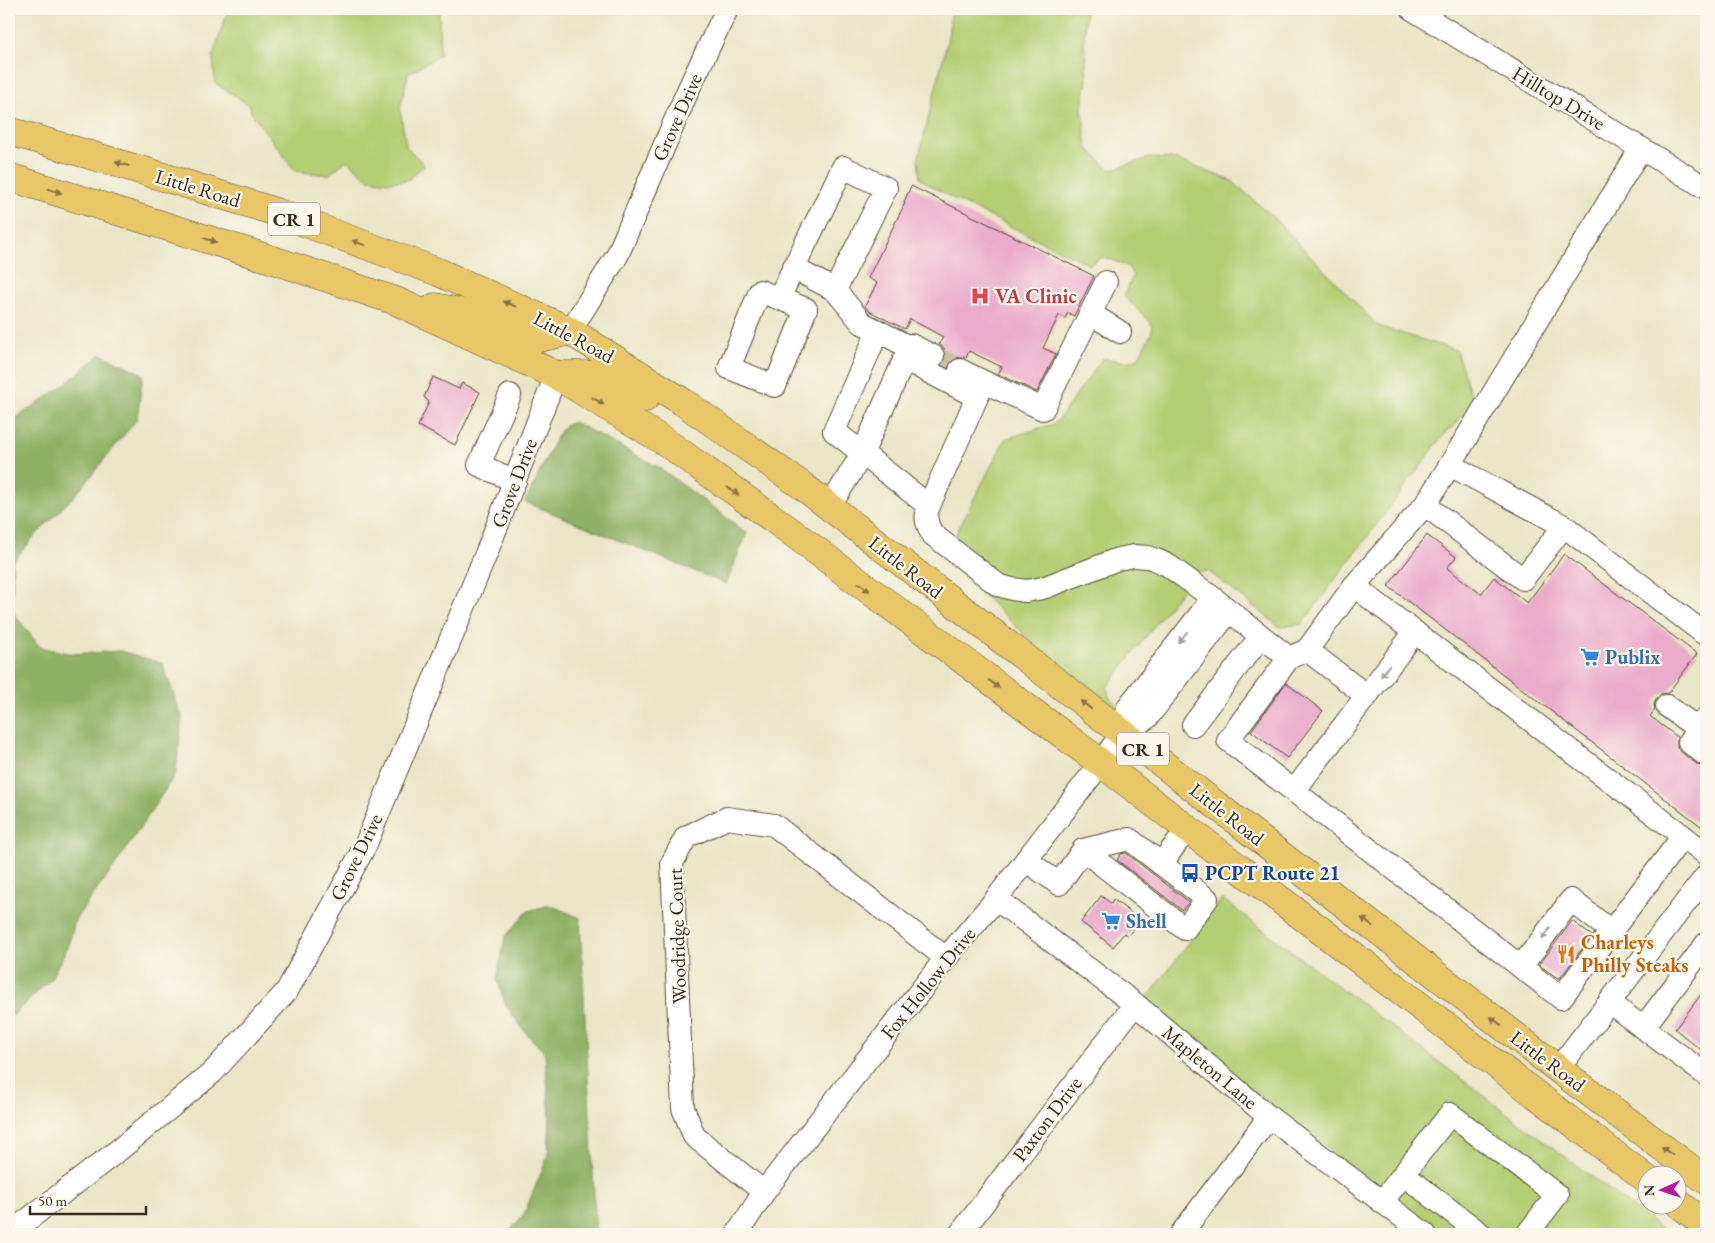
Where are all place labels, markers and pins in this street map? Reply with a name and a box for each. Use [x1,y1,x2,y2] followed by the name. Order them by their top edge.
[995,283,1077,309] place label: VA Clinic
[969,285,991,307] hospital icon: VA Clinic
[1605,644,1660,670] place label: Publix
[1579,646,1601,668] supermarket icon: Publix
[1205,860,1340,886] place label: PCPT Route 21
[1179,862,1201,884] bus stop icon: PCPT Route 21
[1126,908,1167,934] place label: Shell
[1100,910,1122,932] supermarket icon: Shell
[1581,929,1688,978] place label: Charleys Philly Steaks
[1555,943,1577,965] restaurant icon: Charleys Philly Steaks

